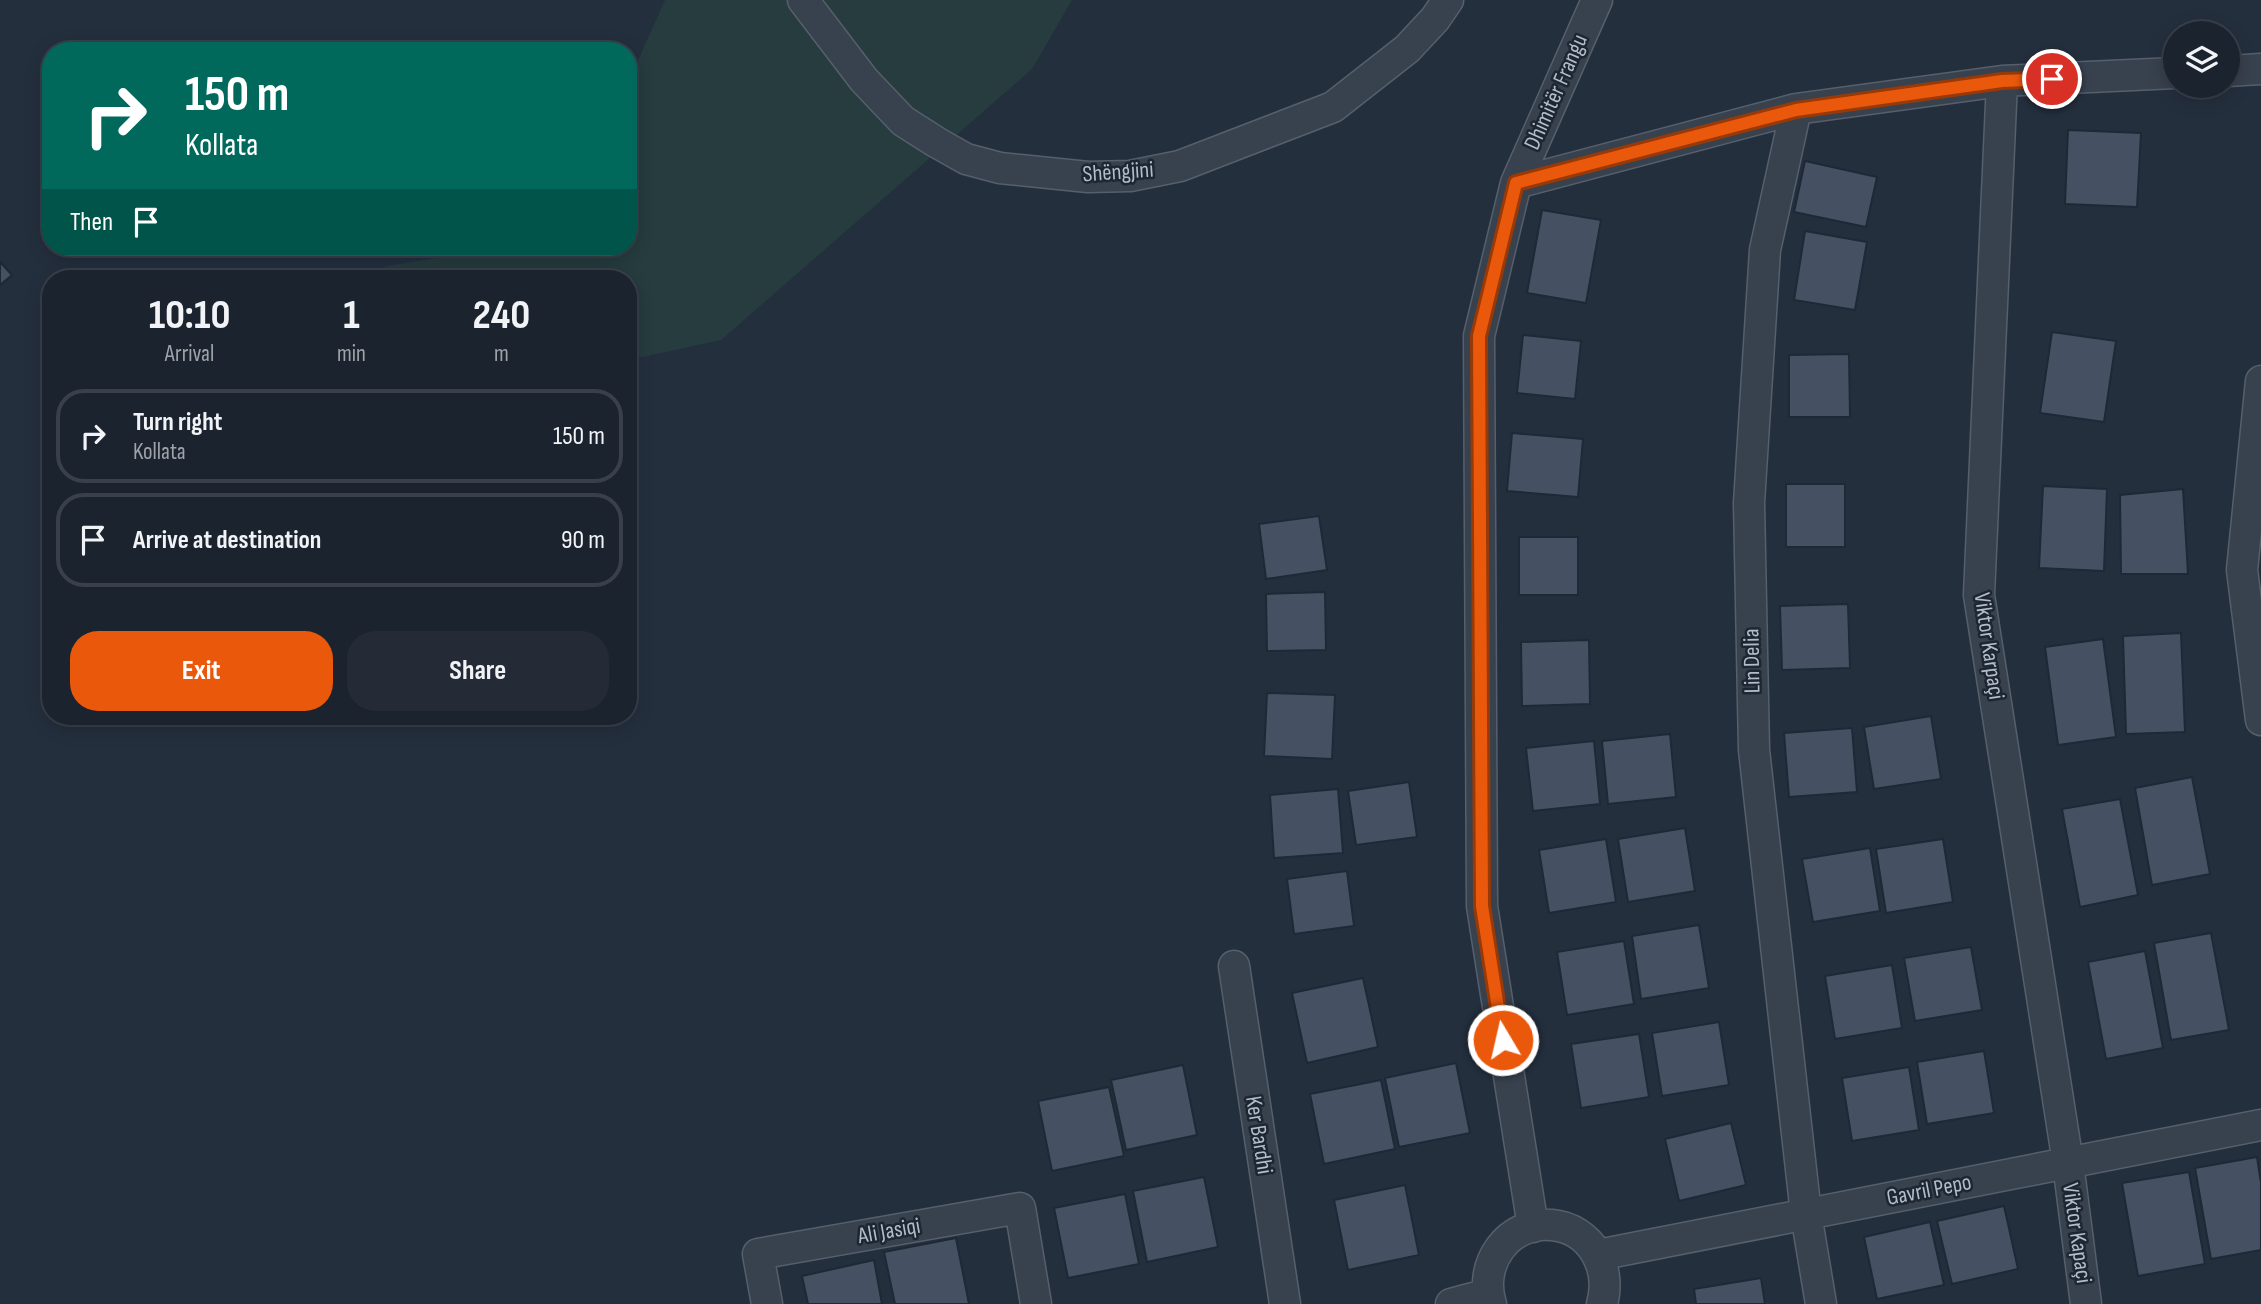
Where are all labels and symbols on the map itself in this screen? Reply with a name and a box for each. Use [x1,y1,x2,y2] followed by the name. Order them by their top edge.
[1518,30,1594,154] street label: Dhimitër Frangu
[2022,49,2082,109] pin
[1082,156,1154,188] street label: Shëngjini
[1968,591,2010,701] street label: Viktor Karpaçi
[1737,628,1767,694] street label: Lin Delia
[1466,1003,1540,1077] position arrow
[1239,1094,1279,1176] street label: Ker Bardhi
[1884,1168,1974,1212] street label: Gavril Pepo
[2056,1181,2098,1285] street label: Viktor Kapaçi
[855,1212,922,1250] street label: Ali Jasiqi

